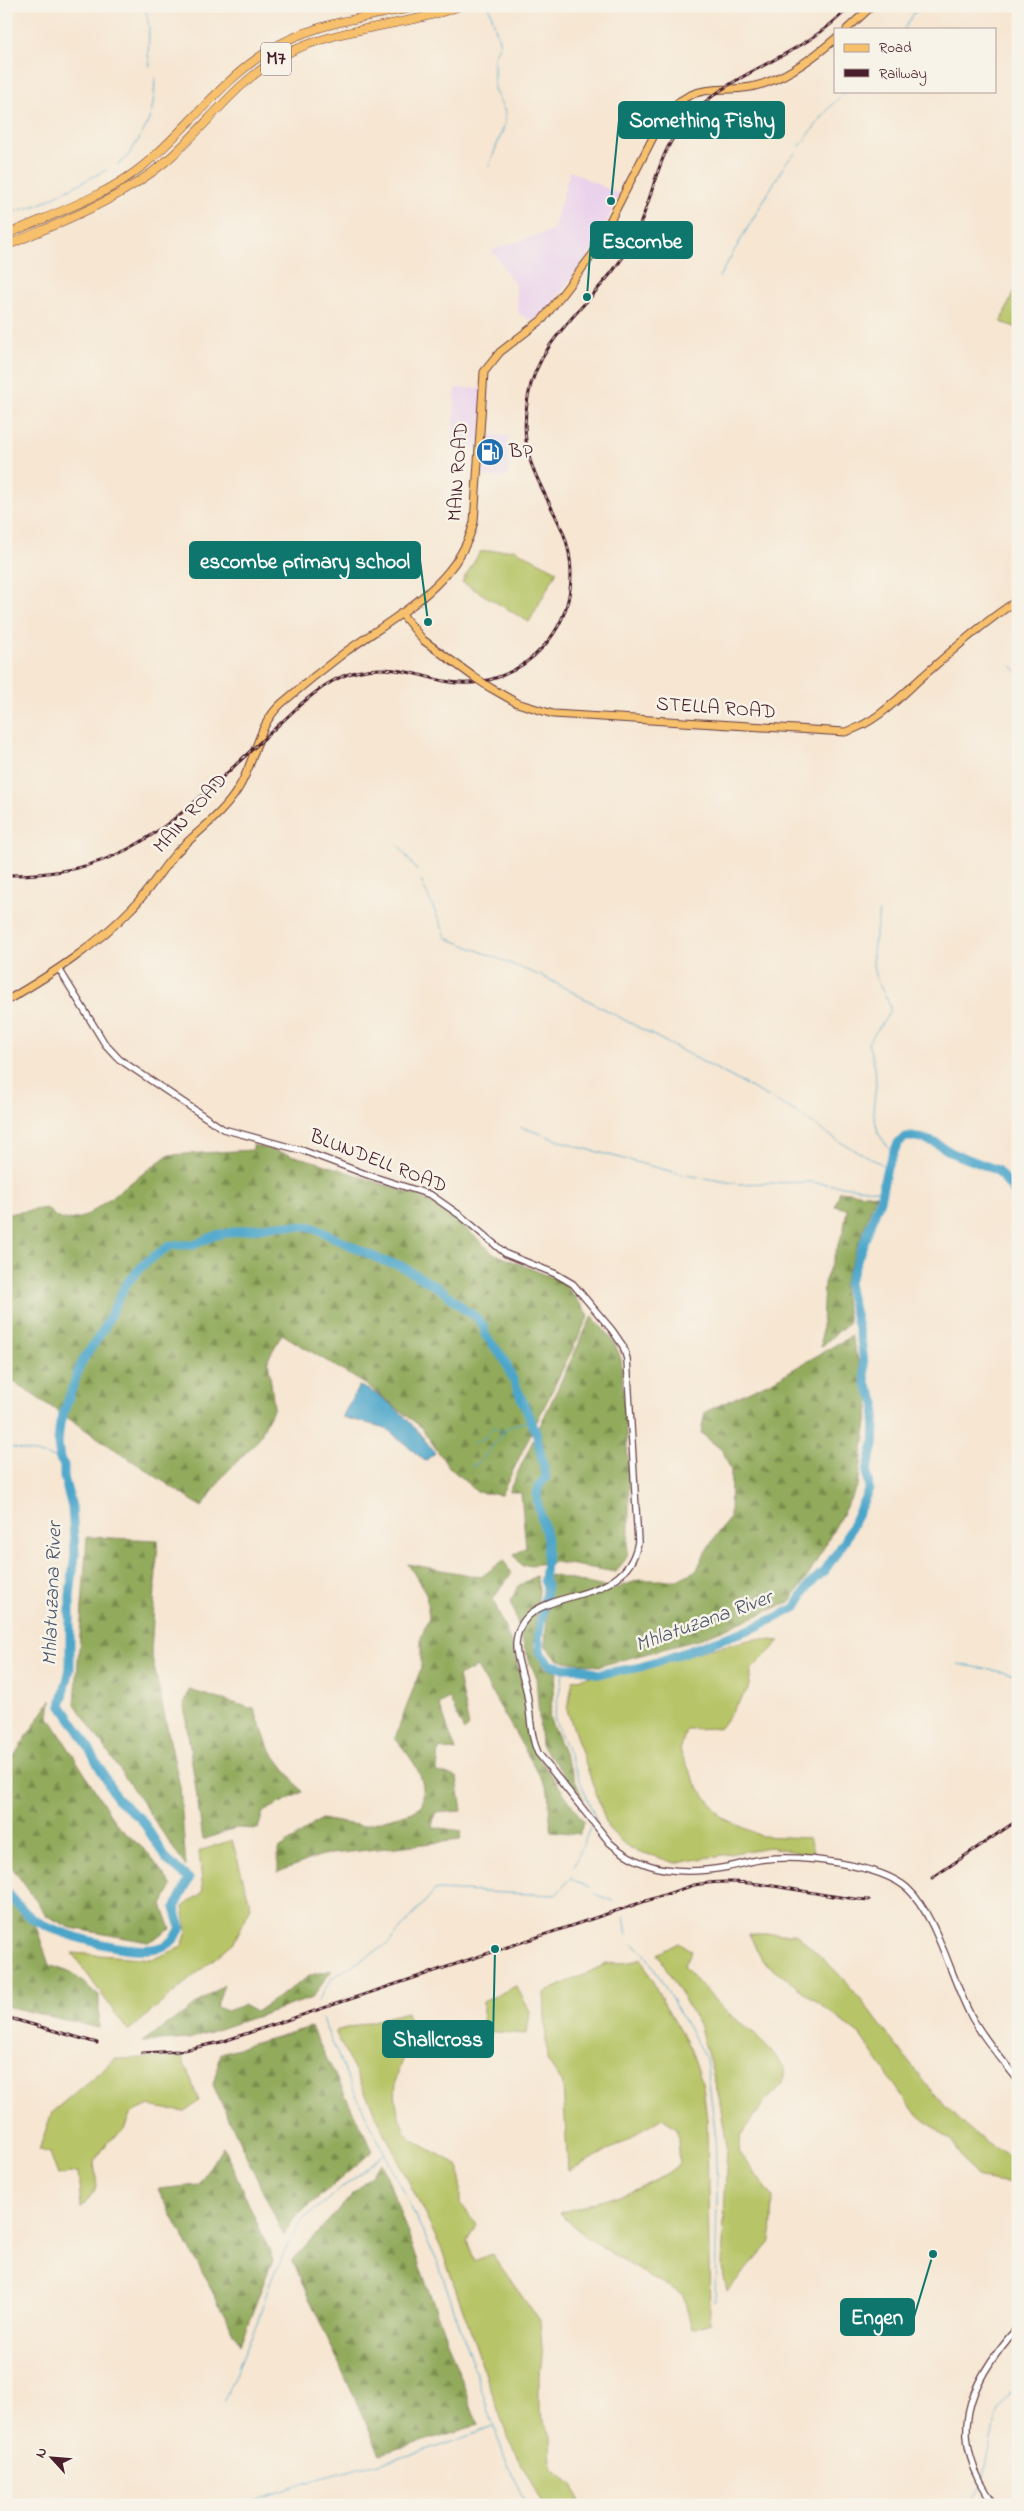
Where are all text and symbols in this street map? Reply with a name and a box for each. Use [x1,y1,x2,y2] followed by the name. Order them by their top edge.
[834,28,996,92] legend
[879,37,912,59] text: Road
[261,42,291,76] road number: M7
[879,63,927,86] text: Railway
[619,102,784,138] callout: Something Fishy
[629,107,775,139] text: Something Fishy
[591,222,692,258] callout: Escombe
[602,228,683,258] text: Escombe
[441,422,477,522] street label: MAIN ROAD
[475,437,505,467] fuel station icon: BP
[508,438,533,467] place label: BP
[190,542,420,578] callout: escombe primary school
[200,548,410,580] text: escombe primary school
[655,690,777,728] street label: STELLA ROAD
[147,767,235,861] street label: MAIN ROAD
[304,1122,451,1202] street label: BLUNDELL ROAD
[36,1519,71,1666] water label: Mhlatuzana River
[631,1582,779,1661] water label: Mhlatuzana River
[383,2021,493,2057] callout: Shallcross
[393,2026,483,2056] text: Shallcross
[841,2299,914,2335] callout: Engen
[851,2304,903,2336] text: Engen
[28,2434,78,2484] north arrow
[30,2444,53,2462] text: N

